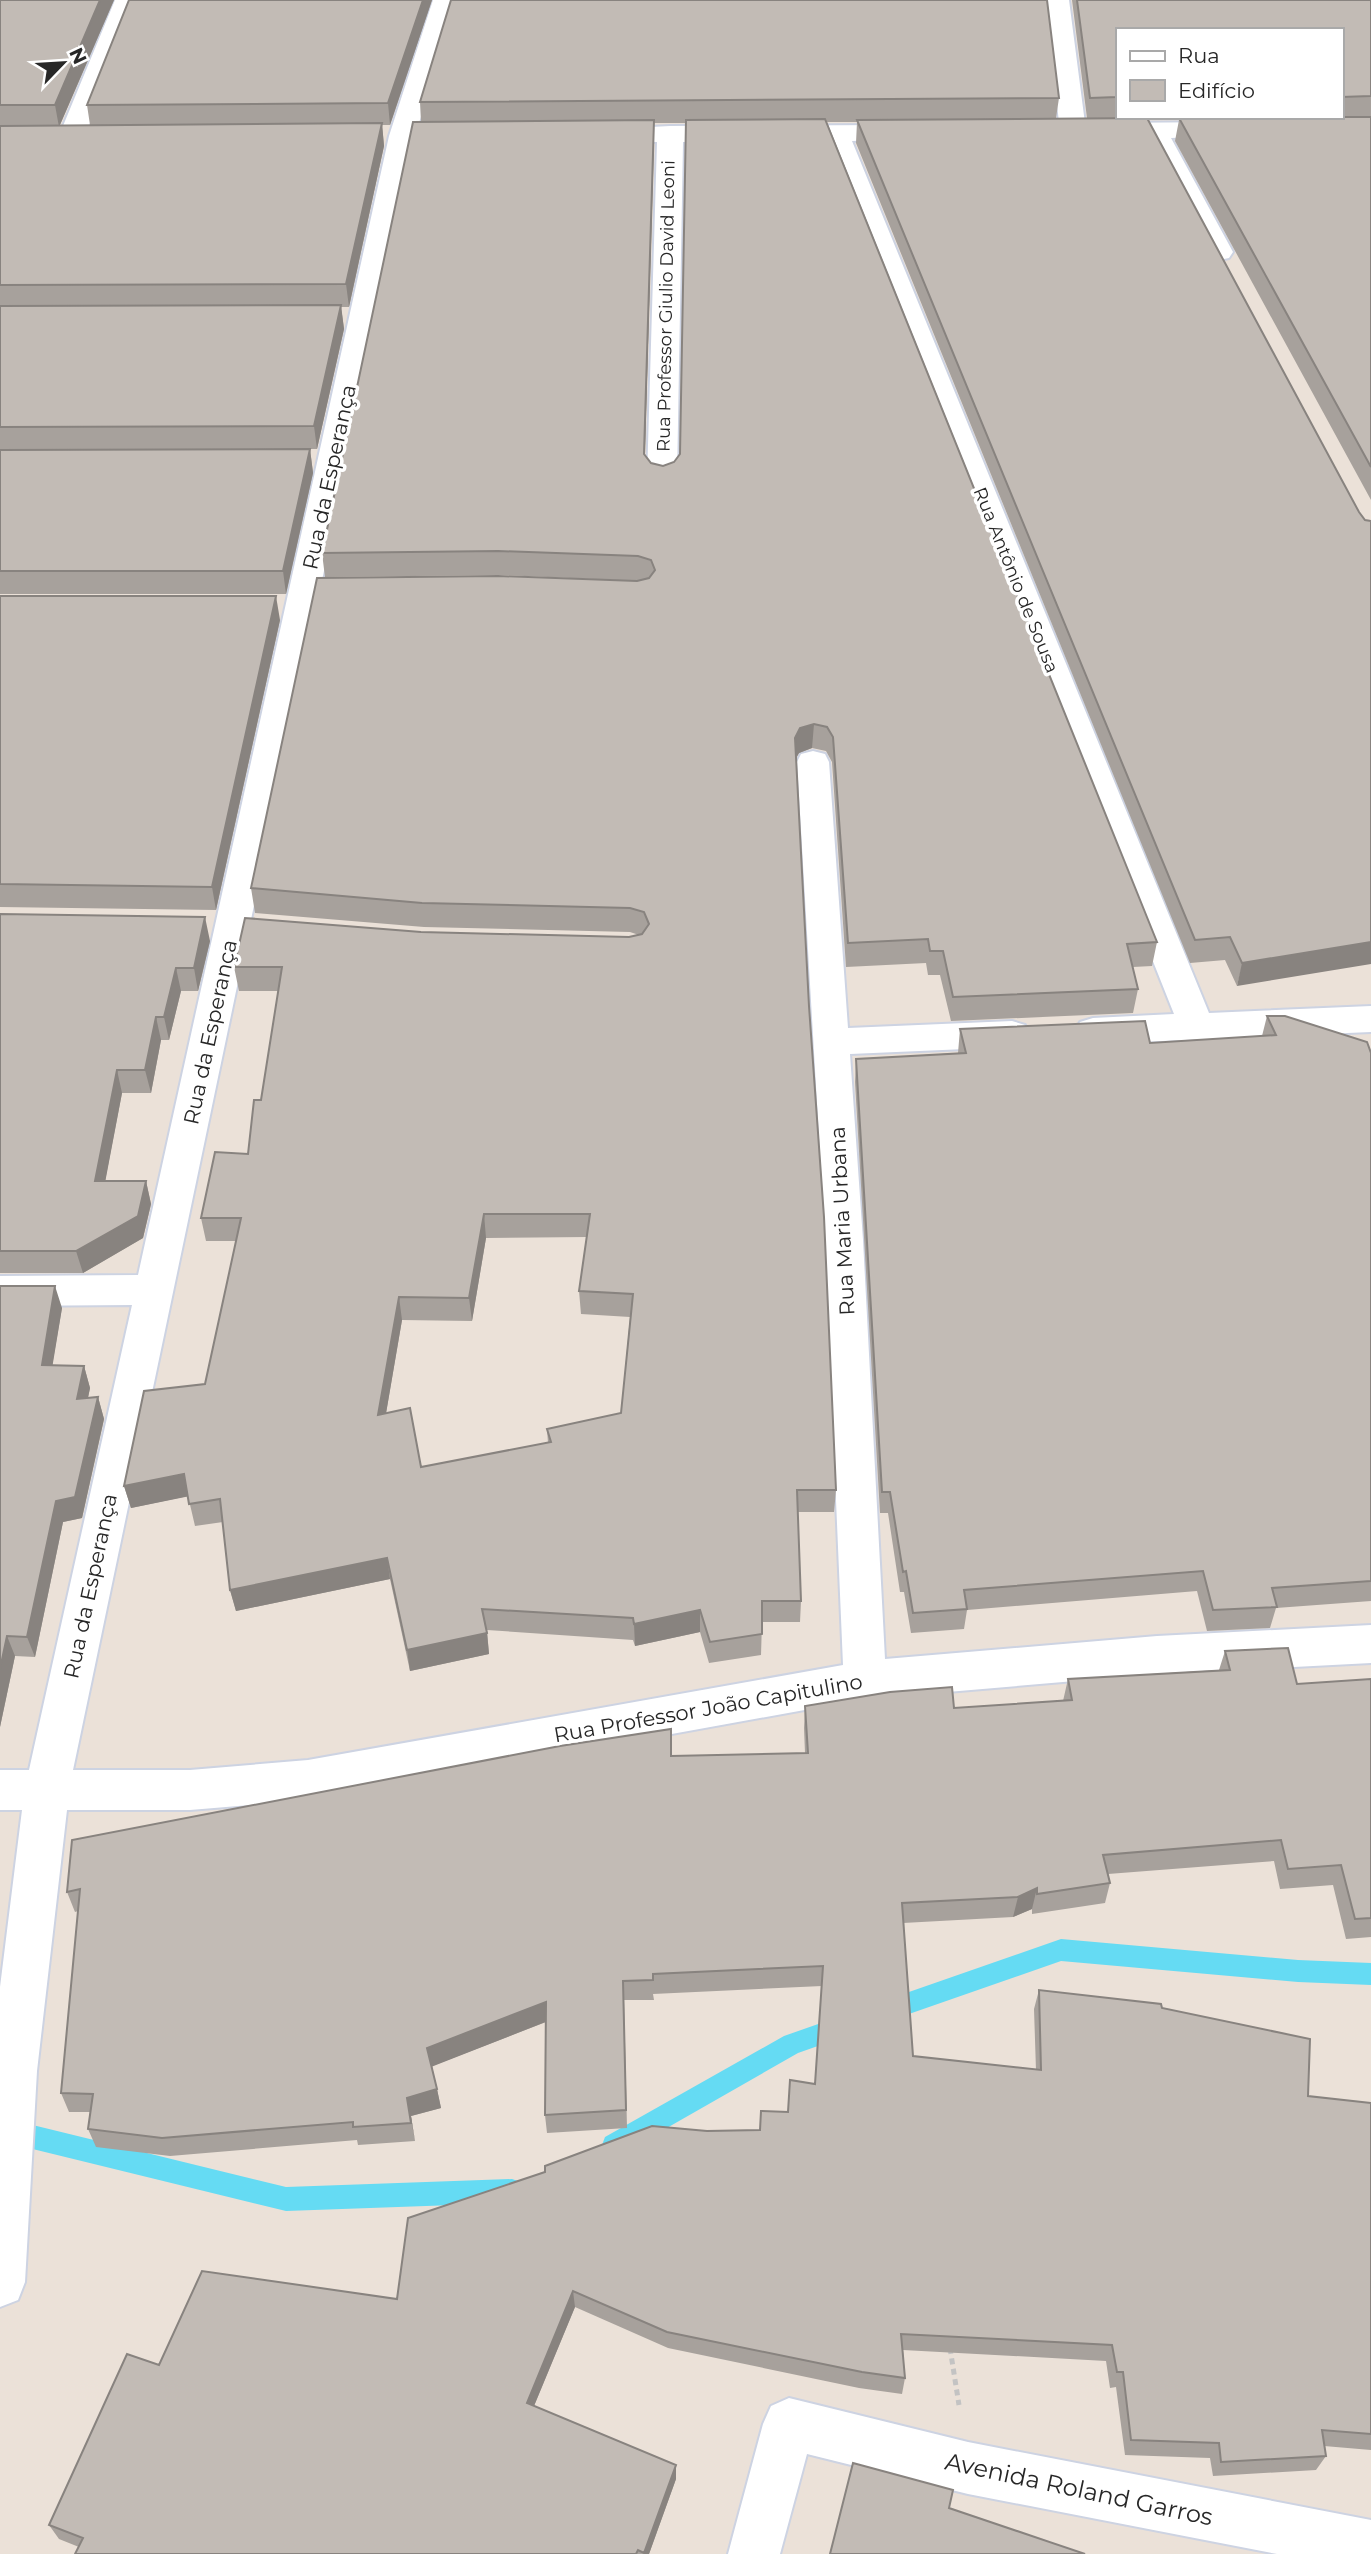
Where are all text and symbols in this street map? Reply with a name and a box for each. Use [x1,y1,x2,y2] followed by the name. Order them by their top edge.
[28,28,98,98] north arrow
[1116,28,1343,119] legend
[1178,43,1220,68] text: Rua
[64,44,92,68] text: N
[1178,78,1255,103] text: Edifício
[652,160,680,452] street label: Rua Professor Giulio David Leoni
[297,382,361,572] street label: Rua da Esperança
[969,484,1063,676] street label: Rua Antônio de Sousa
[178,937,242,1127] street label: Rua da Esperança
[825,1126,859,1316] street label: Rua Maria Urbana
[58,1491,122,1681] street label: Rua da Esperança
[552,1669,864,1747] street label: Rua Professor João Capitulino
[942,2446,1216,2532] street label: Avenida Roland Garros

